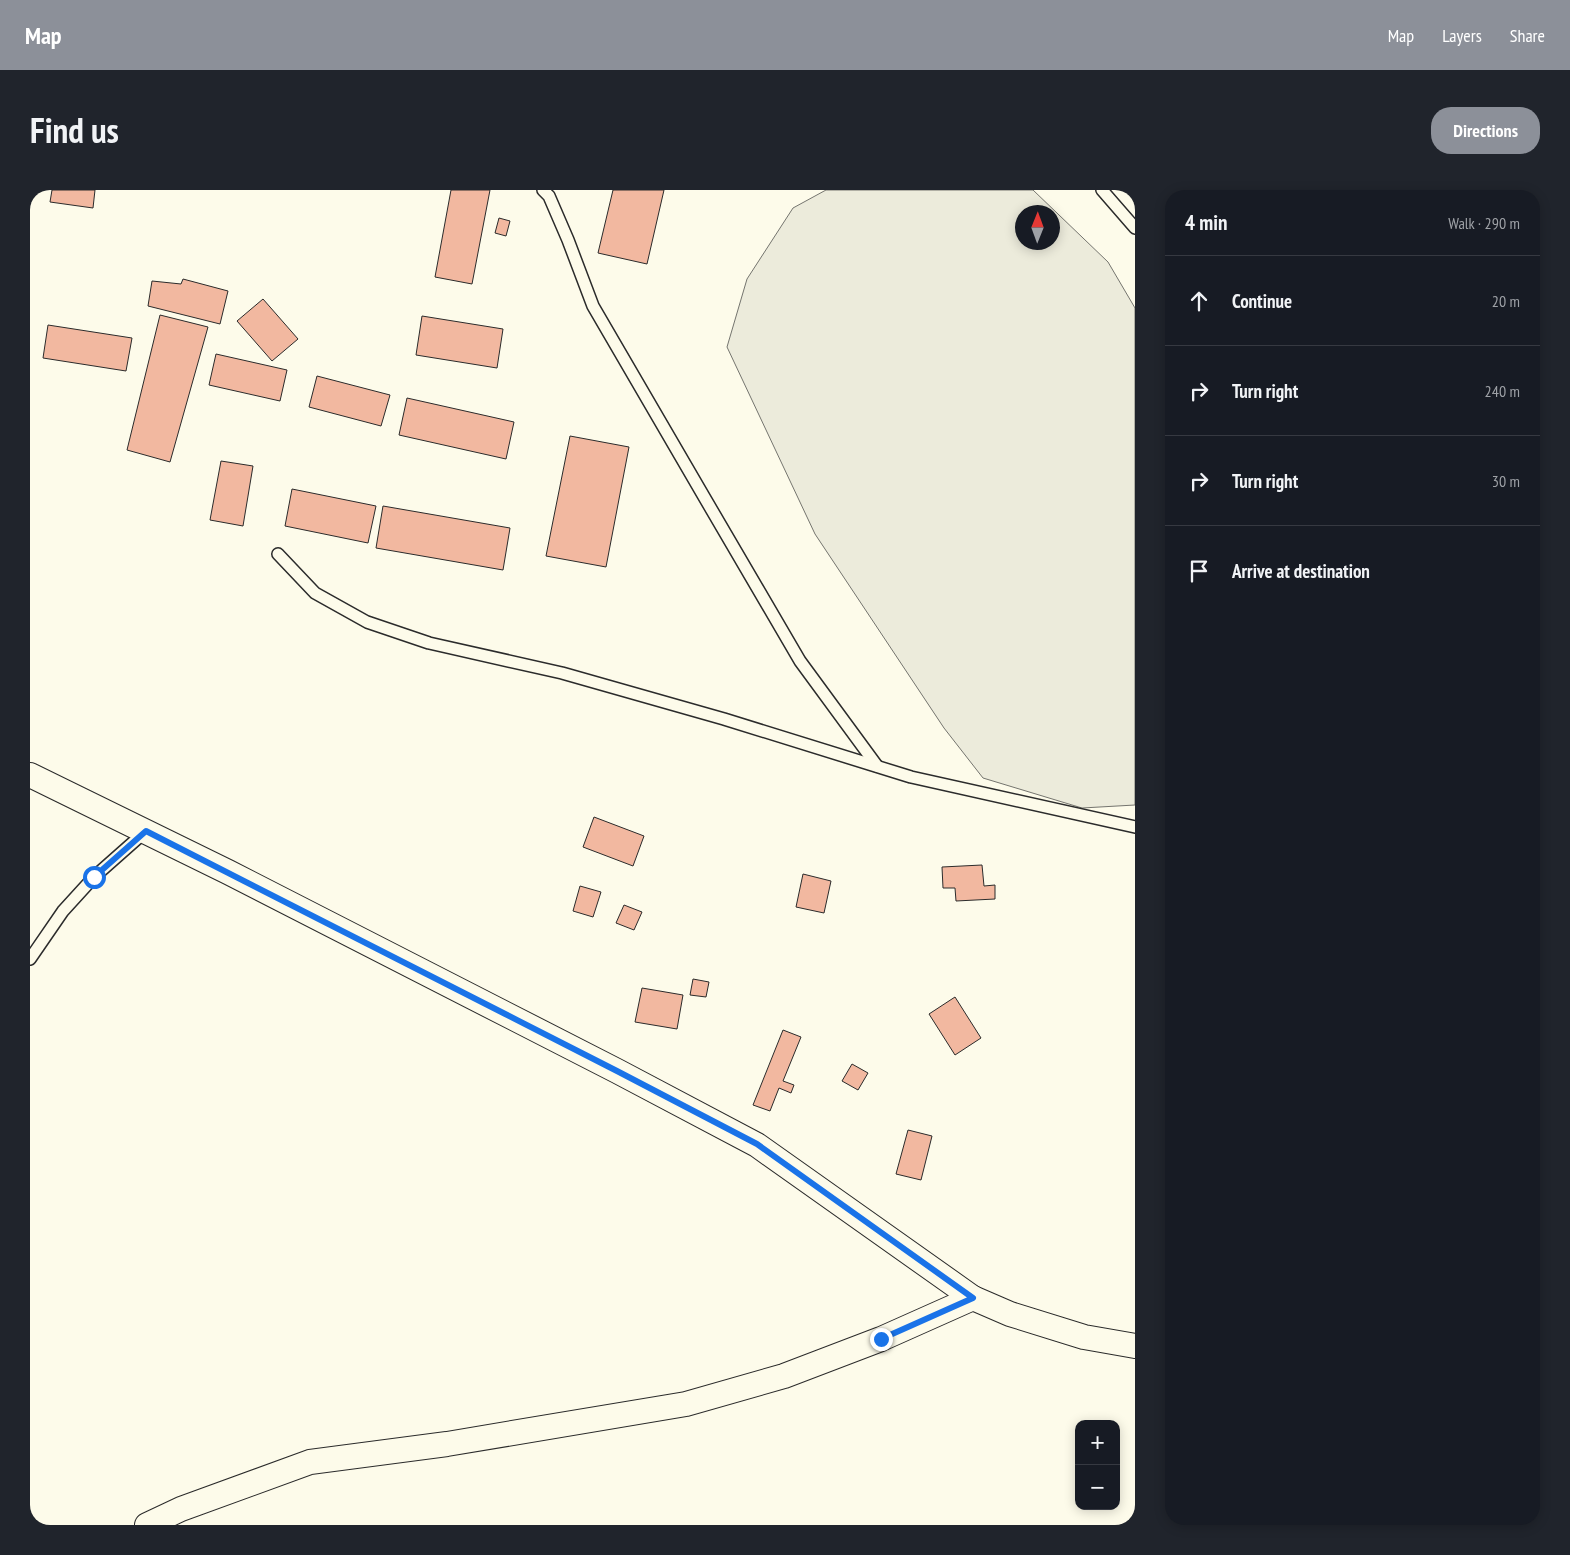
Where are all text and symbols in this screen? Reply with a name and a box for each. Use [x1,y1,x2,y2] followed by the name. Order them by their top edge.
[25,20,62,51] text: Map
[1388,24,1414,47] text: Map
[1442,24,1482,47] text: Layers
[1510,24,1545,47] text: Share
[30,107,119,153] text: Find us
[1431,107,1540,154] button: Directions
[1015,205,1060,250] north arrow
[1185,209,1227,236] text: 4 min
[1448,213,1520,233] text: Walk · 290 m
[1185,287,1213,315] icon: ahead
[1232,289,1292,313] text: Continue
[1492,291,1520,311] text: 20 m
[1185,377,1213,405] icon: right
[1232,379,1298,403] text: Turn right
[1485,381,1520,401] text: 240 m
[1185,467,1213,495] icon: right
[1232,469,1298,493] text: Turn right
[1492,471,1520,491] text: 30 m
[1185,557,1213,585] icon: arrive
[1232,559,1370,583] text: Arrive at destination
[83,866,106,889] route start
[870,1328,893,1351] route end
[1075,1420,1120,1510] map controls
[1075,1420,1120,1465] button: +
[1075,1465,1120,1510] button: −

